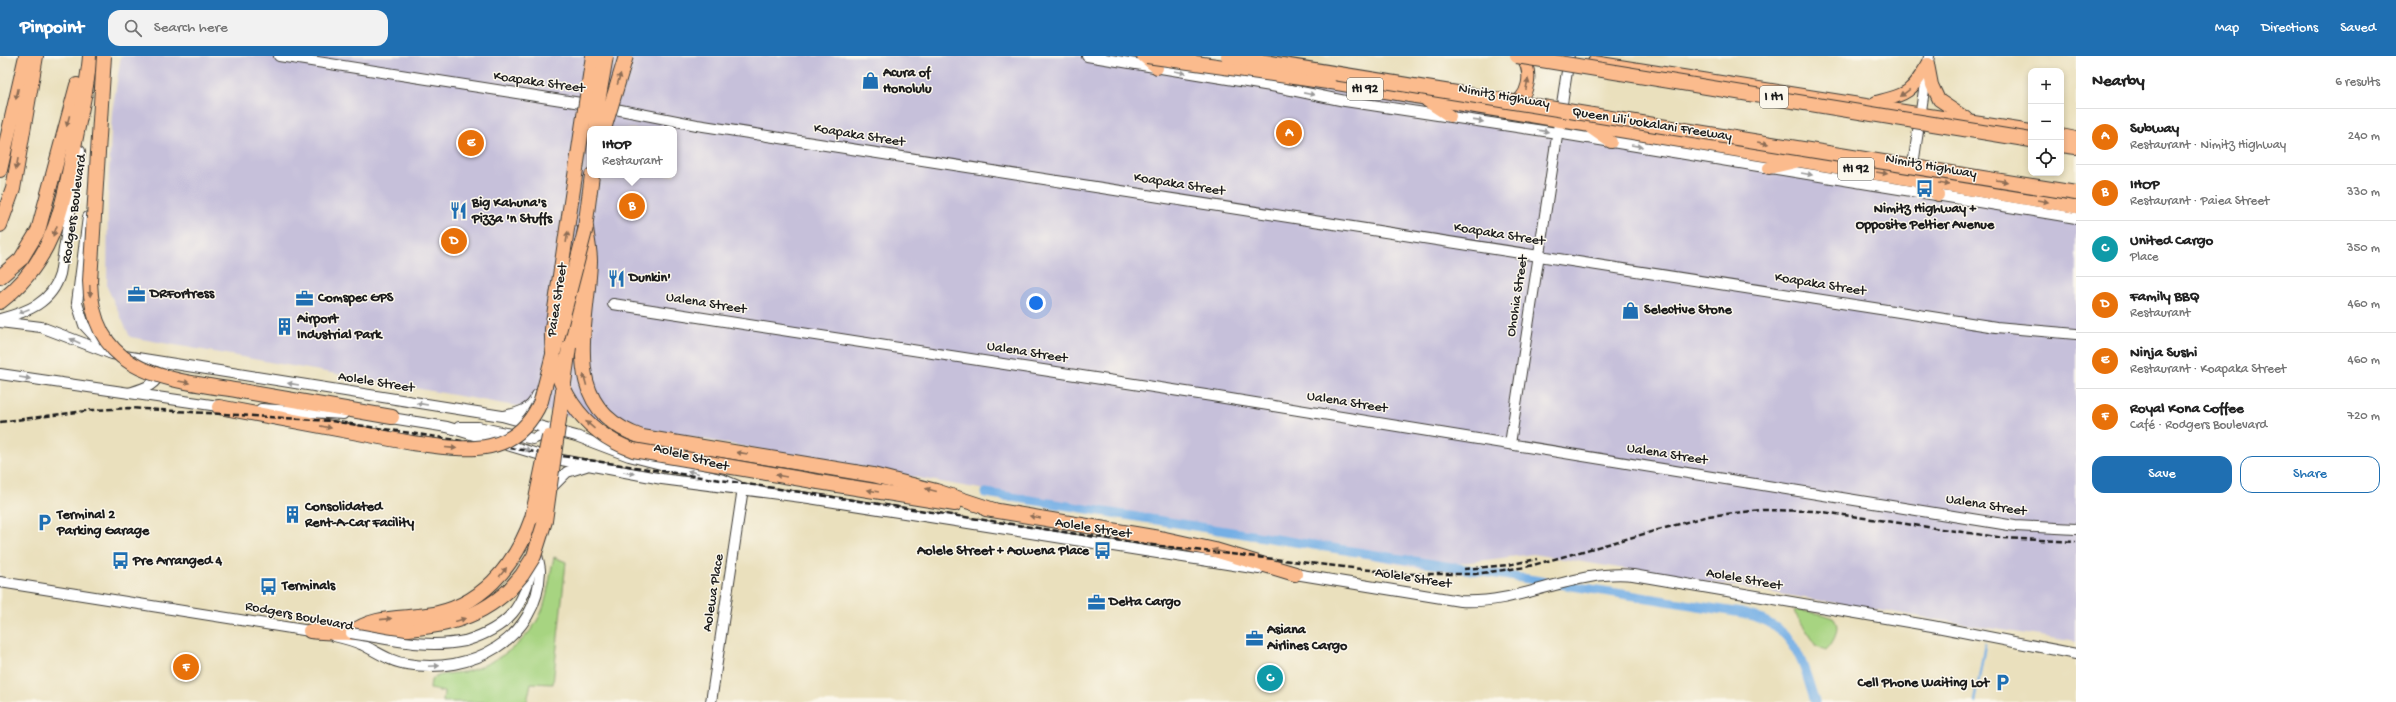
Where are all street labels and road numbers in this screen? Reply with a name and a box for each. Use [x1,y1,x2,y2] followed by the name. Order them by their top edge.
[492,68,587,98] street label: Koapaka Street
[1347,78,1383,100] road number: HI 92
[1457,81,1551,113] street label: Nimitz Highway
[1760,86,1788,108] road number: I H1
[1571,103,1733,146] street label: Queen Liliʻuokalani Freeway
[812,120,907,152] street label: Koapaka Street
[1884,151,1978,183] street label: Nimitz Highway
[59,152,91,265] street label: Rodgers Boulevard
[1838,158,1874,180] road number: HI 92
[1132,169,1227,201] street label: Koapaka Street
[1452,219,1547,251] street label: Koapaka Street
[1503,253,1533,338] street label: Ohohia Street
[544,261,572,339] street label: Paiea Street
[1773,269,1868,301] street label: Koapaka Street
[665,289,749,319] street label: Ualena Street
[986,338,1070,368] street label: Ualena Street
[337,369,417,398] street label: Aolele Street
[1306,388,1390,418] street label: Ualena Street
[652,440,732,476] street label: Aolele Street
[1626,440,1710,470] street label: Ualena Street
[1945,491,2029,521] street label: Ualena Street
[1054,515,1134,544] street label: Aolele Street
[699,552,729,633] street label: Aolewa Place
[1374,565,1454,594] street label: Aolele Street
[1705,565,1785,595] street label: Aolele Street
[243,598,356,636] street label: Rodgers Boulevard

